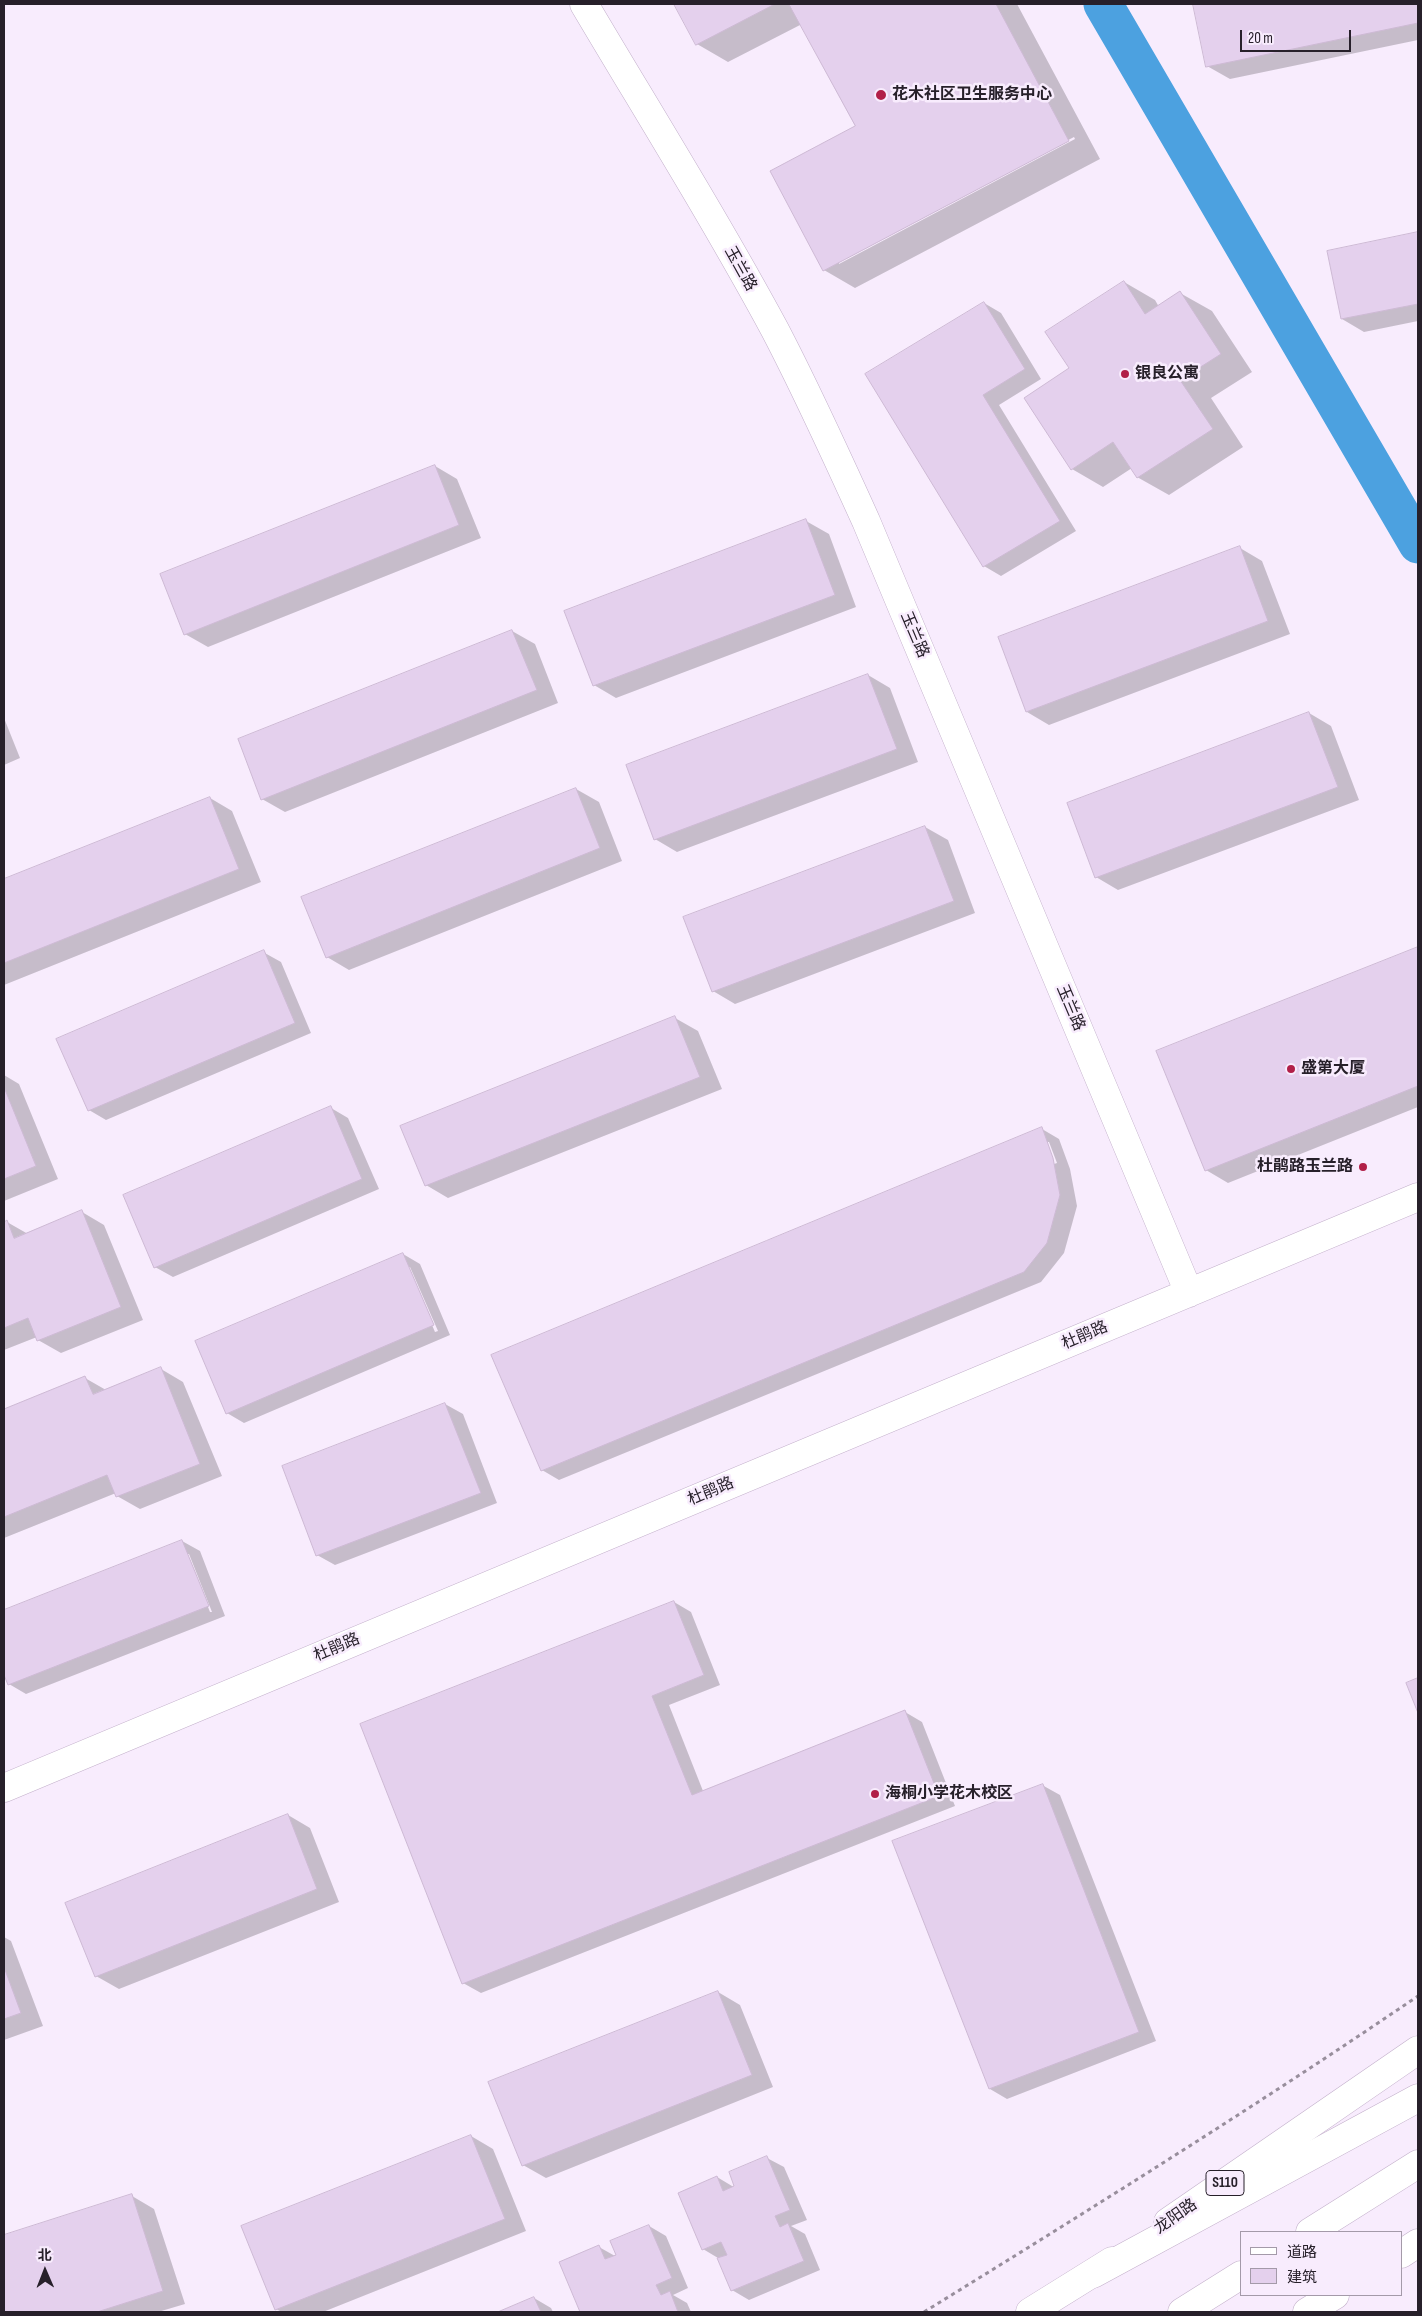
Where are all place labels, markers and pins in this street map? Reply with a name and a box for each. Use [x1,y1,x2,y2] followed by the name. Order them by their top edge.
[892,85,1052,105] place label: 花木社区卫生服务中心
[874,88,888,102] marker: 花木社区卫生服务中心
[1135,364,1199,384] place label: 银良公寓
[1119,368,1131,380] marker: 银良公寓
[1301,1059,1365,1079] place label: 盛第大厦
[1285,1063,1297,1075] marker: 盛第大厦
[1257,1157,1353,1177] place label: 杜鹃路玉兰路
[1357,1161,1369,1173] marker: 杜鹃路玉兰路
[885,1784,1013,1804] place label: 海桐小学花木校区
[869,1788,881,1800] marker: 海桐小学花木校区

